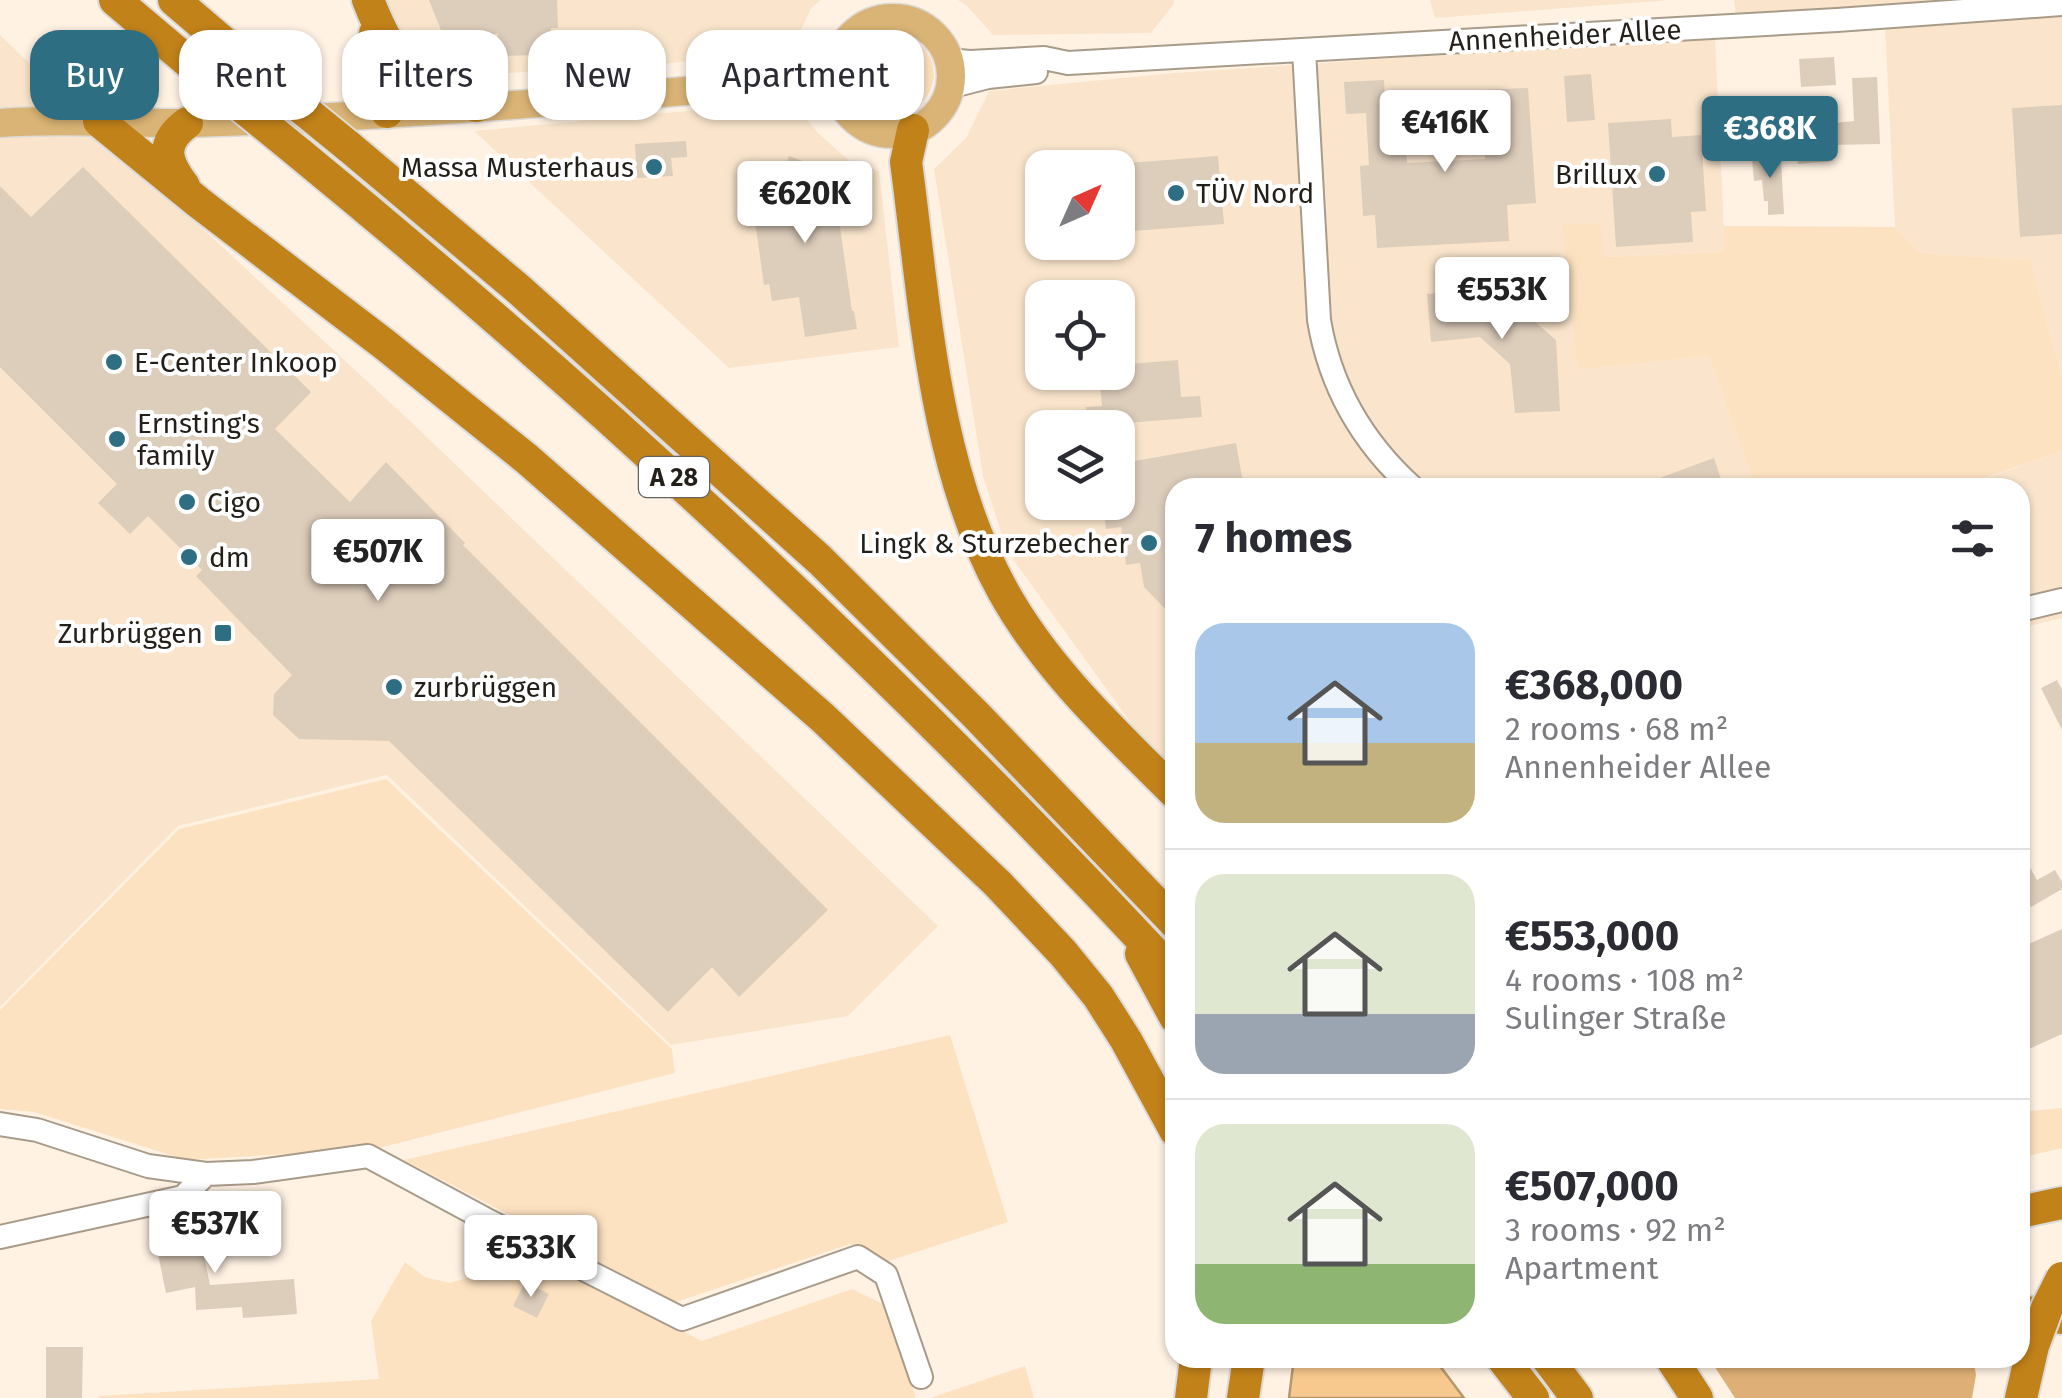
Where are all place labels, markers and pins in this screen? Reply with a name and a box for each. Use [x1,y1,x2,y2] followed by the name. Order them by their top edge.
[1375,90,1515,175] pin: €416K
[1700,96,1840,181] pin: €368K
[401,151,634,184] place label: Massa Musterhaus
[643,156,665,178] marker: Massa Musterhaus
[1555,158,1637,191] place label: Brillux
[735,161,875,246] pin: €620K
[1646,163,1668,185] marker: Brillux
[1196,177,1314,210] place label: TÜV Nord
[1165,182,1187,204] marker: TÜV Nord
[1432,257,1572,342] pin: €553K
[134,346,338,379] place label: E-Center Inkoop
[103,351,125,373] marker: E-Center Inkoop
[137,407,260,472] place label: Ernsting's family
[106,428,128,450] marker: Ernsting's family
[207,486,261,519] place label: Cigo
[176,491,198,513] marker: Cigo
[308,519,448,604] pin: €507K
[859,527,1129,560] place label: Lingk & Sturzebecher
[1138,532,1160,554] marker: Lingk & Sturzebecher
[209,541,250,574] place label: dm
[178,546,200,568] marker: dm
[58,617,203,650] place label: Zurbrüggen
[212,622,234,644] marker: Zurbrüggen
[414,671,557,704] place label: zurbrüggen
[383,676,405,698] marker: zurbrüggen
[145,1191,285,1276] pin: €537K
[461,1215,601,1300] pin: €533K

